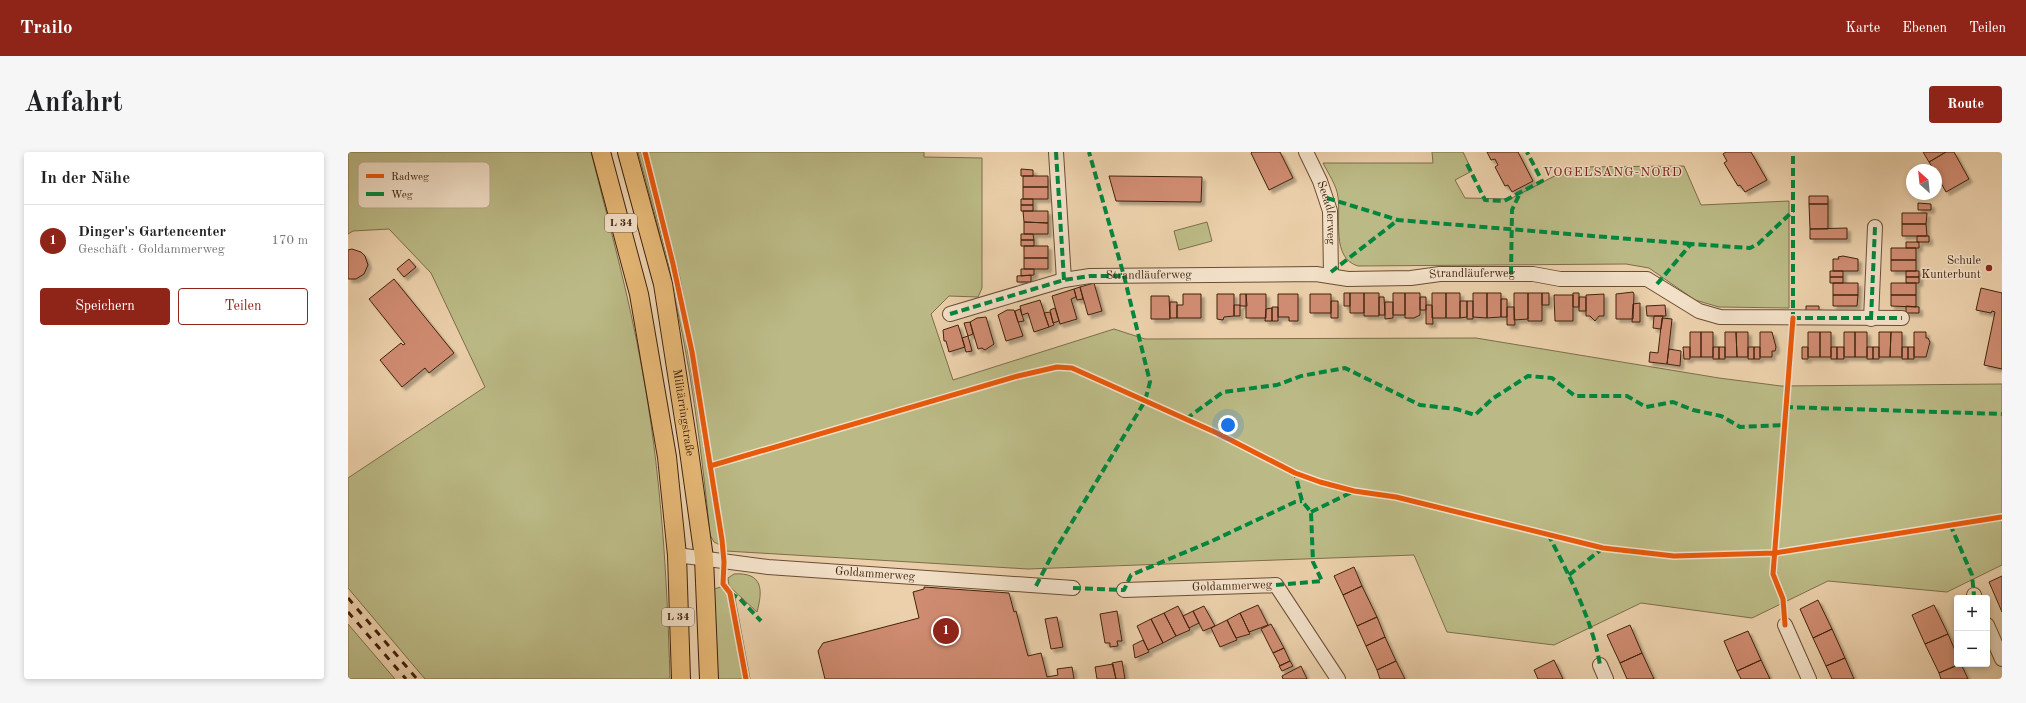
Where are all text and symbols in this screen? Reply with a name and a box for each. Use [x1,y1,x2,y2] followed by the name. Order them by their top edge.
[20,19,73,38] text: Trailo
[1846,21,1880,35] text: Karte
[1902,21,1947,35] text: Ebenen
[1969,21,2006,35] text: Teilen
[1929,86,2002,123] button: Route
[24,90,123,118] text: Anfahrt
[358,162,490,208] legend
[1906,164,1942,200] north arrow
[1543,166,1683,179] district label: VOGELSANG-NORD
[40,170,130,187] text: In der Nähe
[391,172,429,183] text: Radweg
[1314,179,1337,245] street label: Seeadlerweg
[391,190,413,201] text: Weg
[605,214,637,232] road number: L 34
[78,225,226,240] text: Dinger's Gartencenter
[49,234,57,247] text: 1
[271,234,308,247] text: 170 m
[78,243,225,256] text: Geschäft · Goldammerweg
[1921,255,1981,281] place label: Schule Kunterbunt
[1984,263,1994,273] marker: Schule Kunterbunt
[1428,268,1516,281] street label: Strandläuferweg
[1106,269,1192,282] street label: Strandläuferweg
[40,288,170,325] button: Speichern
[178,288,308,325] button: Teilen
[670,368,696,457] street label: Militärringstraße
[1218,415,1238,435] your location
[834,566,916,583] street label: Goldammerweg
[1192,579,1273,594] street label: Goldammerweg
[1954,595,1990,667] map controls
[1954,595,1990,631] button: +
[662,608,694,626] road number: L 34
[933,616,959,646] pin: 1
[1954,631,1990,667] button: −

